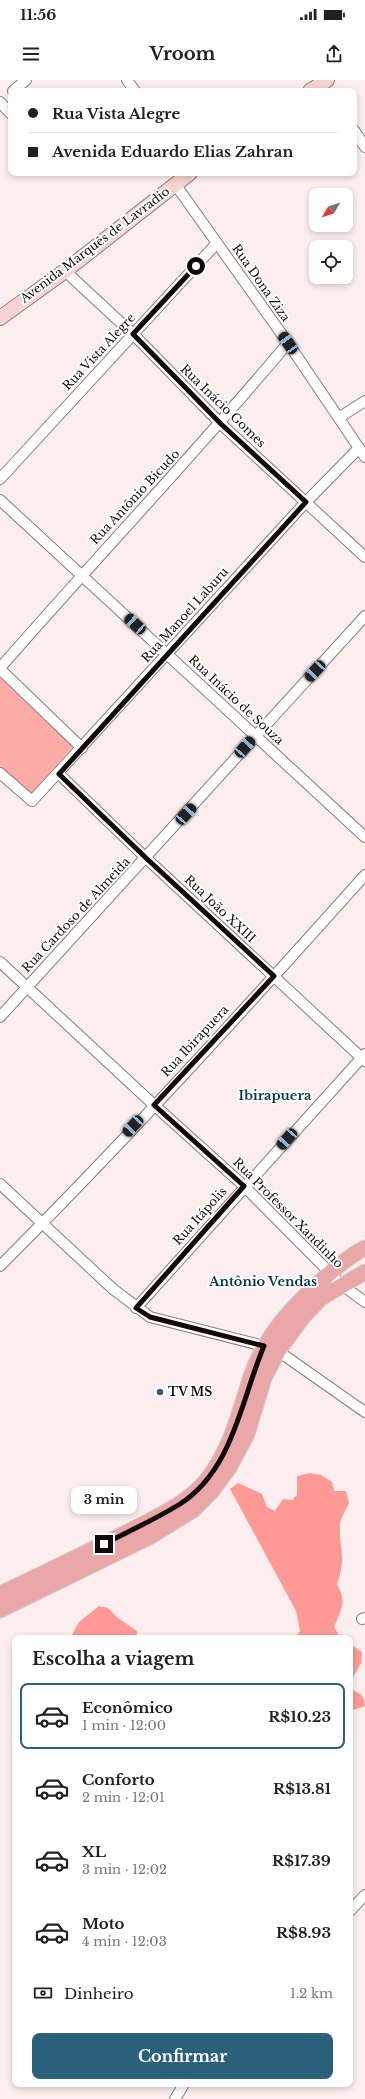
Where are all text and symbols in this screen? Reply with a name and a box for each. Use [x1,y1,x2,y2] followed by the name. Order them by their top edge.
[20,5,56,24] text: 11:56
[20,43,42,65] icon: menu
[150,43,215,65] text: Vroom
[323,43,345,65] icon: share
[52,104,180,123] text: Rua Vista Alegre
[52,142,293,161] text: Avenida Eduardo Elias Zahran
[16,183,172,306] street label: Avenida Marquês de Lavradio
[309,188,353,232] north arrow
[309,188,353,284] map controls
[309,240,353,284] button: locate
[229,241,294,324] street label: Rua Dona Ziza
[187,257,205,275] route start
[59,310,138,393] street label: Rua Vista Alegre
[276,330,300,356] car
[178,361,269,450] street label: Rua Inácio Gomes
[87,446,183,547] street label: Rua Antônio Bicudo
[138,564,231,665] street label: Rua Manoel Laburu
[122,612,148,636] car
[186,652,287,748] street label: Rua Inácio de Souza
[302,658,328,684] car
[233,734,257,760] car
[174,801,198,827] car
[18,854,133,975] street label: Rua Cardoso de Almeida
[182,872,259,946] street label: Rua João XXIII
[158,1002,232,1079] street label: Rua Ibirapuera
[239,1087,312,1104] district label: Ibirapuera
[120,1113,146,1139] car
[275,1126,299,1152] car
[230,1154,347,1271] street label: Rua Professor Xandinho
[170,1184,230,1248] street label: Rua Itápolis
[208,1273,317,1290] district label: Antônio Vendas
[168,1384,212,1399] place label: TV MS
[155,1387,165,1397] marker: TV MS
[71,1486,137,1514] callout: 3 min
[84,1491,124,1508] text: 3 min
[95,1535,113,1553] route end
[32,1648,195,1670] text: Escolha a viagem
[34,1698,70,1734] icon: car
[82,1698,173,1717] text: Econômico
[268,1707,331,1726] text: R$10.23
[82,1717,166,1734] text: 1 min · 12:00
[34,1770,70,1806] icon: car
[82,1770,155,1789] text: Conforto
[273,1779,331,1798] text: R$13.81
[82,1789,165,1806] text: 2 min · 12:01
[34,1842,70,1878] icon: car
[82,1842,106,1861] text: XL
[272,1851,331,1870] text: R$17.39
[82,1861,167,1878] text: 3 min · 12:02
[34,1914,70,1950] icon: car
[82,1914,124,1933] text: Moto
[276,1923,331,1942] text: R$8.93
[82,1933,167,1950] text: 4 min · 12:03
[32,1982,54,2004] icon: cash
[64,1984,134,2003] text: Dinheiro
[290,1985,333,2002] text: 1.2 km
[32,2033,333,2079] button: Confirmar

